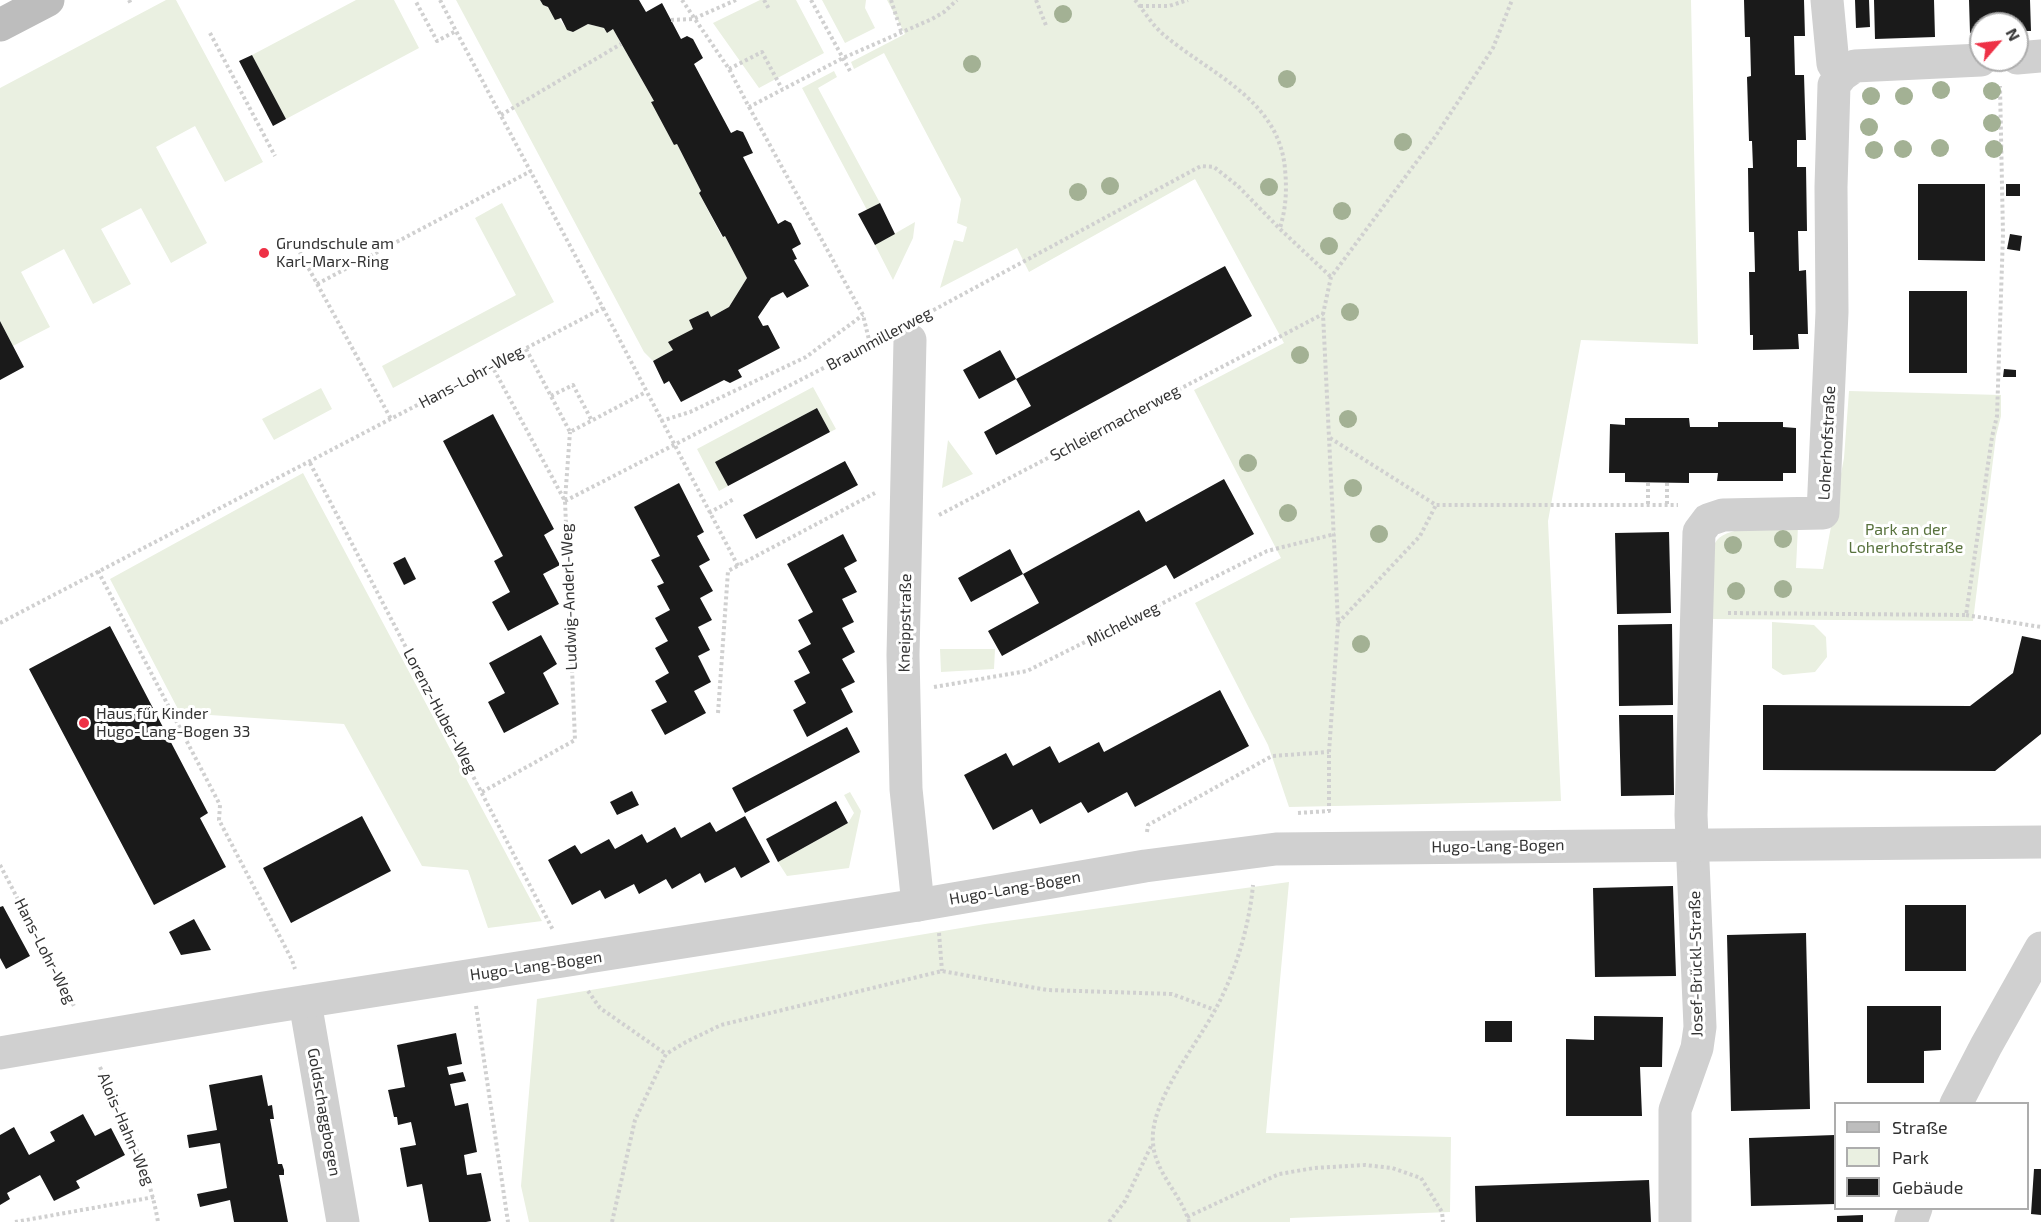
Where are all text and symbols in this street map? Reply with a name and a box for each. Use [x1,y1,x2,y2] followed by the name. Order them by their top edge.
[1969,12,2029,72] north arrow
[2002,25,2025,44] text: N
[276,234,394,272] place label: Grundschule am Karl-Marx-Ring
[257,246,271,260] marker: Grundschule am Karl-Marx-Ring
[823,303,935,375] street label: Braunmillerweg
[415,341,527,413] street label: Hans-Lohr-Weg
[1047,381,1183,465] street label: Schleiermacherweg
[1814,385,1840,501] street label: Loherhofstraße
[1849,520,1963,558] park label: Park an der Loherhofstraße
[557,523,581,671] street label: Ludwig-Anderl-Weg
[895,573,915,673] street label: Kneippstraße
[1083,598,1163,650] street label: Michelweg
[399,645,481,777] street label: Lorenz-Huber-Weg
[96,704,250,742] place label: Haus für Kinder Hugo-Lang-Bogen 33
[77,716,91,730] marker: Haus für Kinder Hugo-Lang-Bogen 33
[1431,835,1565,857] street label: Hugo-Lang-Bogen
[948,867,1082,909] street label: Hugo-Lang-Bogen
[1685,891,1707,1037] street label: Josef-Brückl-Straße
[10,895,80,1007] street label: Hans-Lohr-Weg
[469,947,603,985] street label: Hugo-Lang-Bogen
[303,1046,345,1178] street label: Goldschaggbogen
[94,1070,158,1188] street label: Alois-Hahn-Weg
[1834,1102,2029,1210] legend
[1892,1116,1948,1138] text: Straße
[1892,1146,1929,1168] text: Park
[1892,1176,1963,1198] text: Gebäude

